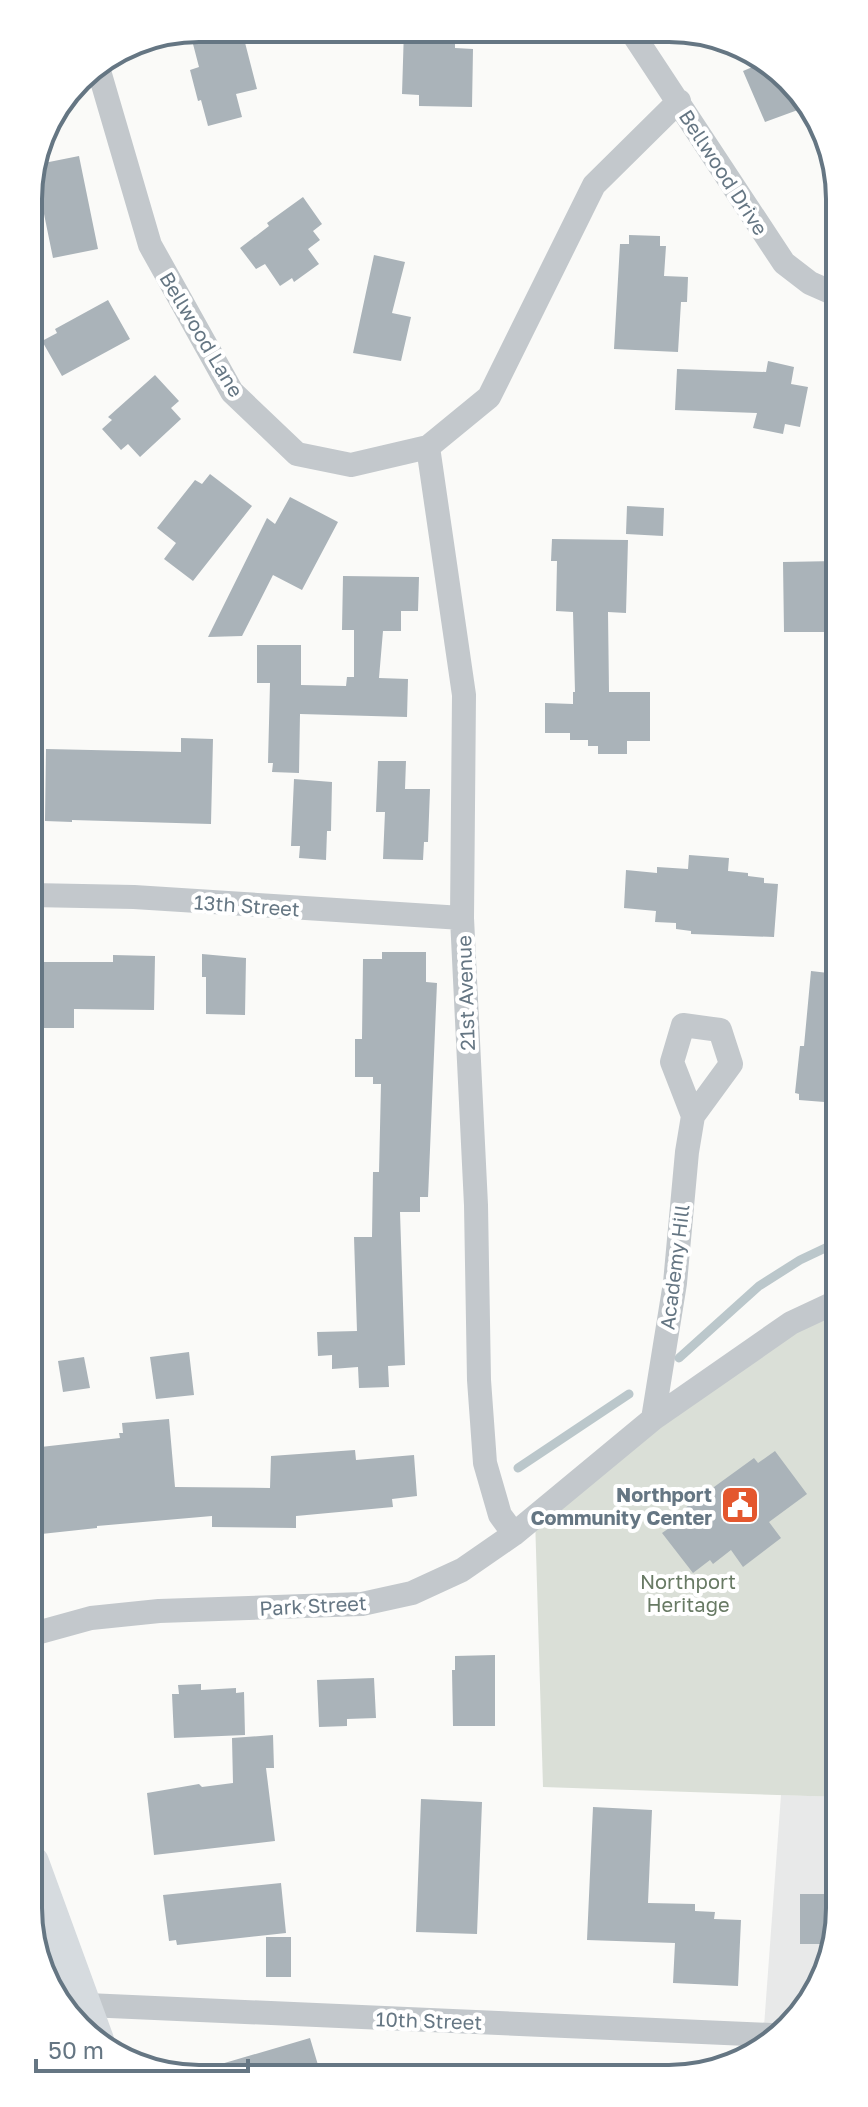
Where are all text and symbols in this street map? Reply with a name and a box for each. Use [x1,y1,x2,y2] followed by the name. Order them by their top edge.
[675,105,773,239] street label: Bellwood Drive
[155,267,249,401] street label: Bellwood Lane
[193,889,301,921] street label: 13th Street
[451,935,479,1051] street label: 21st Avenue
[654,1203,694,1331] street label: Academy Hill
[530,1482,712,1529] place label: Northport Community Center
[719,1484,761,1526] public building icon: Northport Community Center
[640,1569,736,1616] park label: Northport Heritage
[259,1590,367,1620] street label: Park Street
[375,2006,483,2034] street label: 10th Street
[36,2023,248,2073] scale bar
[48,2035,104,2064] text: 50 m

